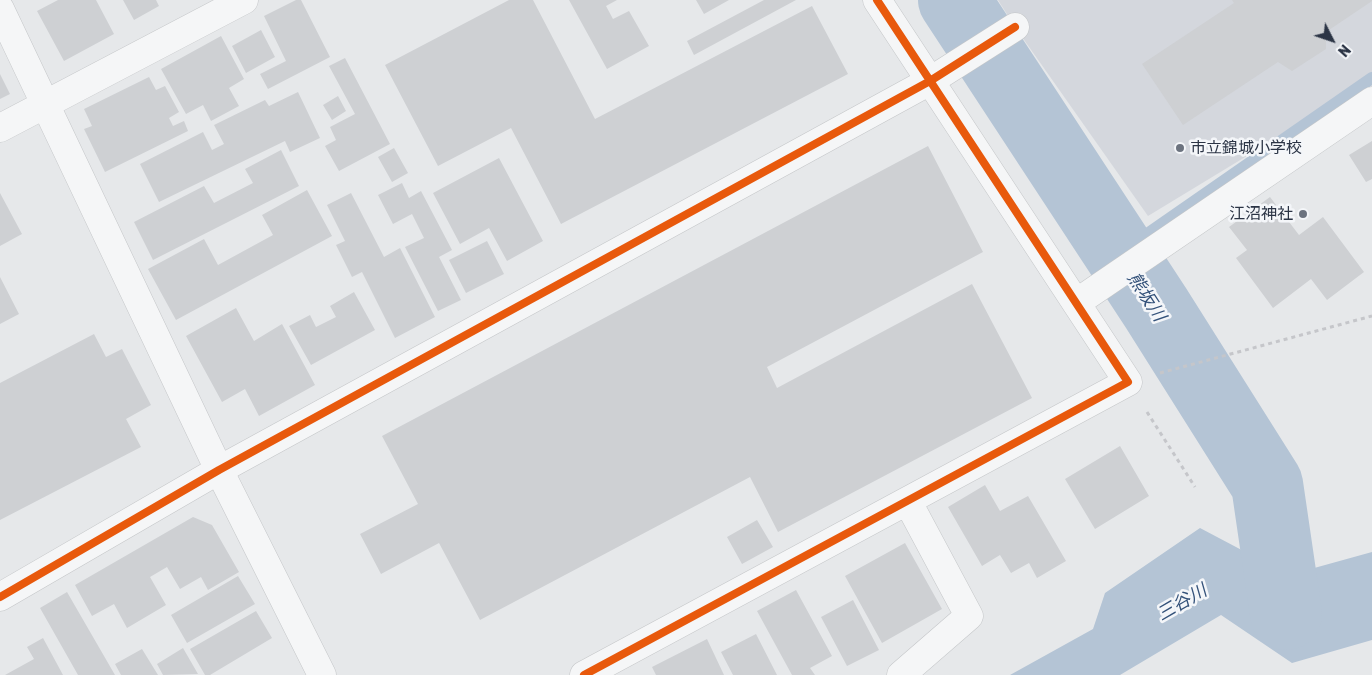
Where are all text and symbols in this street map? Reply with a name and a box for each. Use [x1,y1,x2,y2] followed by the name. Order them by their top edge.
[1307,15,1357,65] north arrow
[1334,41,1353,60] text: N
[1190,138,1302,158] place label: 市立錦城小学校
[1174,142,1186,154] marker: 市立錦城小学校
[1229,204,1293,224] place label: 江沼神社
[1297,208,1309,220] marker: 江沼神社
[1122,268,1170,326] water label: 熊坂川
[1153,580,1211,626] water label: 三谷川

